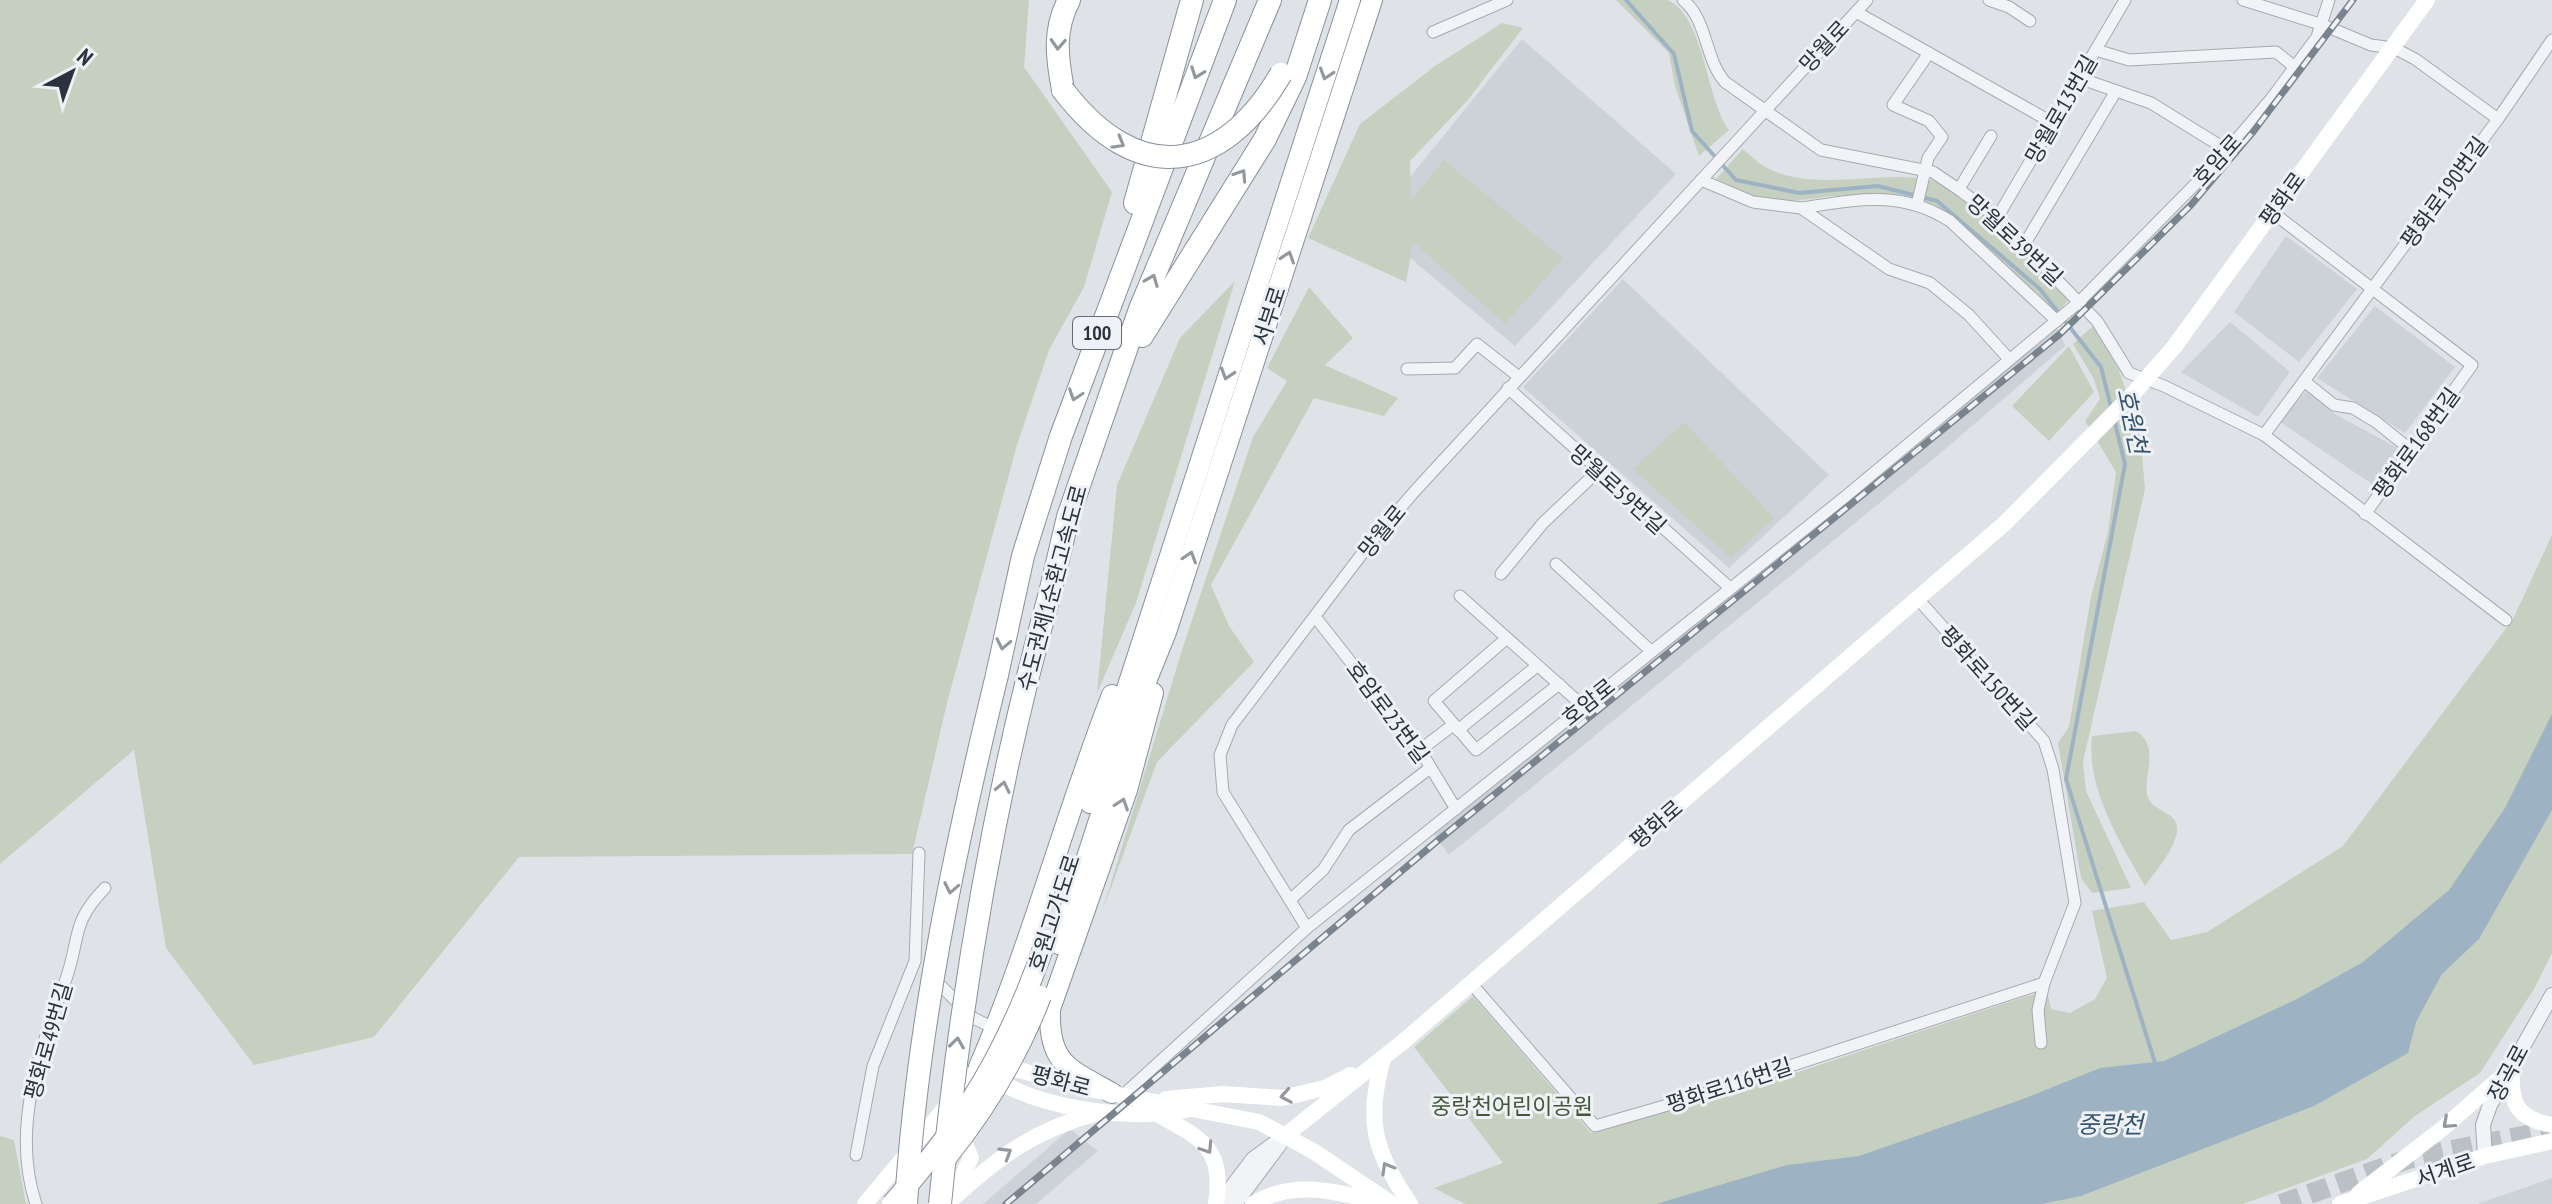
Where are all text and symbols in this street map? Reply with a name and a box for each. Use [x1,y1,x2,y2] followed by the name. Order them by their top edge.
[1793,14,1855,78] street label: 망월로
[32,32,112,112] north arrow
[1049,38,1066,51] one-way arrow
[71,42,99,71] text: N
[2019,50,2103,168] street label: 망월로13번길
[1190,65,1207,79] one-way arrow
[1319,67,1335,80] one-way arrow
[2186,128,2248,192] street label: 호암로
[2394,131,2494,253] street label: 평화로190번길
[1110,133,1125,149] one-way arrow
[2253,166,2311,232] street label: 평화로
[1231,170,1246,184] one-way arrow
[1961,188,2069,292] street label: 망월로39번길
[1279,251,1295,264] one-way arrow
[1142,274,1159,288] one-way arrow
[1246,283,1292,349] street label: 서부로
[1073,317,1121,349] road number: 100
[1221,367,1237,381] one-way arrow
[2366,382,2466,504] street label: 평화로168번길
[2110,385,2155,459] water label: 호원천
[1069,387,1085,401] one-way arrow
[1564,438,1672,540] street label: 망월로59번길
[1011,482,1093,694] street label: 수도권제1순환고속도로
[1352,499,1412,563] street label: 망월로
[1181,551,1197,565] one-way arrow
[1934,620,2042,736] street label: 평화로150번길
[996,638,1013,651] one-way arrow
[1340,655,1436,769] street label: 호암로23번길
[1556,672,1620,732] street label: 호암로
[994,781,1011,794] one-way arrow
[1624,794,1688,854] street label: 평화로
[1113,797,1129,811] one-way arrow
[1022,851,1086,975] street label: 호원고가도로
[943,881,960,895] one-way arrow
[18,979,78,1103] street label: 평화로49번길
[948,1036,965,1050] one-way arrow
[2481,1040,2535,1106] street label: 장곡로
[1662,1051,1796,1119] street label: 평화로116번길
[1028,1060,1094,1102] street label: 평화로
[1279,1087,1293,1104] one-way arrow
[1431,1092,1593,1120] park label: 중랑천어린이공원
[2077,1109,2146,1140] water label: 중랑천
[2442,1114,2457,1128] one-way arrow
[1197,1140,1212,1154] one-way arrow
[2412,1147,2478,1193] street label: 서계로
[997,1148,1012,1163] one-way arrow
[1381,1162,1397,1177] one-way arrow

